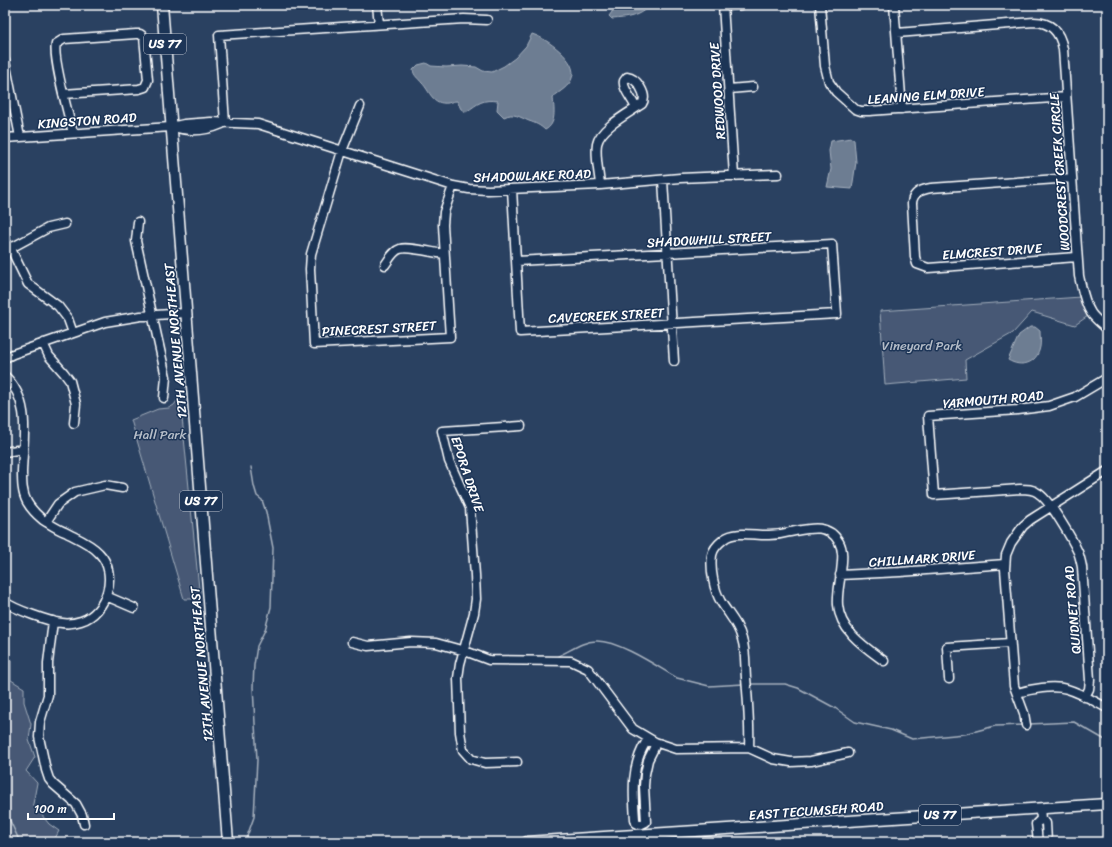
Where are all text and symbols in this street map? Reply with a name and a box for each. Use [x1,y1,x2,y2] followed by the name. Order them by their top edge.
[144,34,186,54] road number: US 77
[703,41,732,140] street label: REDWOOD DRIVE
[867,80,986,111] street label: LEANING ELM DRIVE
[1042,92,1076,252] street label: WOODCREST CREEK CIRCLE
[37,106,137,135] street label: KINGSTON ROAD
[473,162,591,189] street label: SHADOWLAKE ROAD
[646,225,773,254] street label: SHADOWHILL STREET
[941,236,1043,266] street label: ELMCREST DRIVE
[157,262,194,420] street label: 12TH AVENUE NORTHEAST
[548,301,666,330] street label: CAVECREEK STREET
[321,314,438,343] street label: PINECREST STREET
[882,334,962,357] park label: Vineyard Park
[942,384,1044,415] street label: YARMOUTH ROAD
[134,423,187,446] park label: Hall Park
[444,433,491,516] street label: EPORA DRIVE
[180,491,222,511] road number: US 77
[868,543,977,574] street label: CHILLMARK DRIVE
[1057,565,1088,655] street label: QUIDNET ROAD
[183,585,220,743] street label: 12TH AVENUE NORTHEAST
[748,794,884,827] street label: EAST TECUMSEH ROAD
[28,795,114,821] scale bar
[34,798,67,820] text: 100 m
[919,805,961,825] road number: US 77

